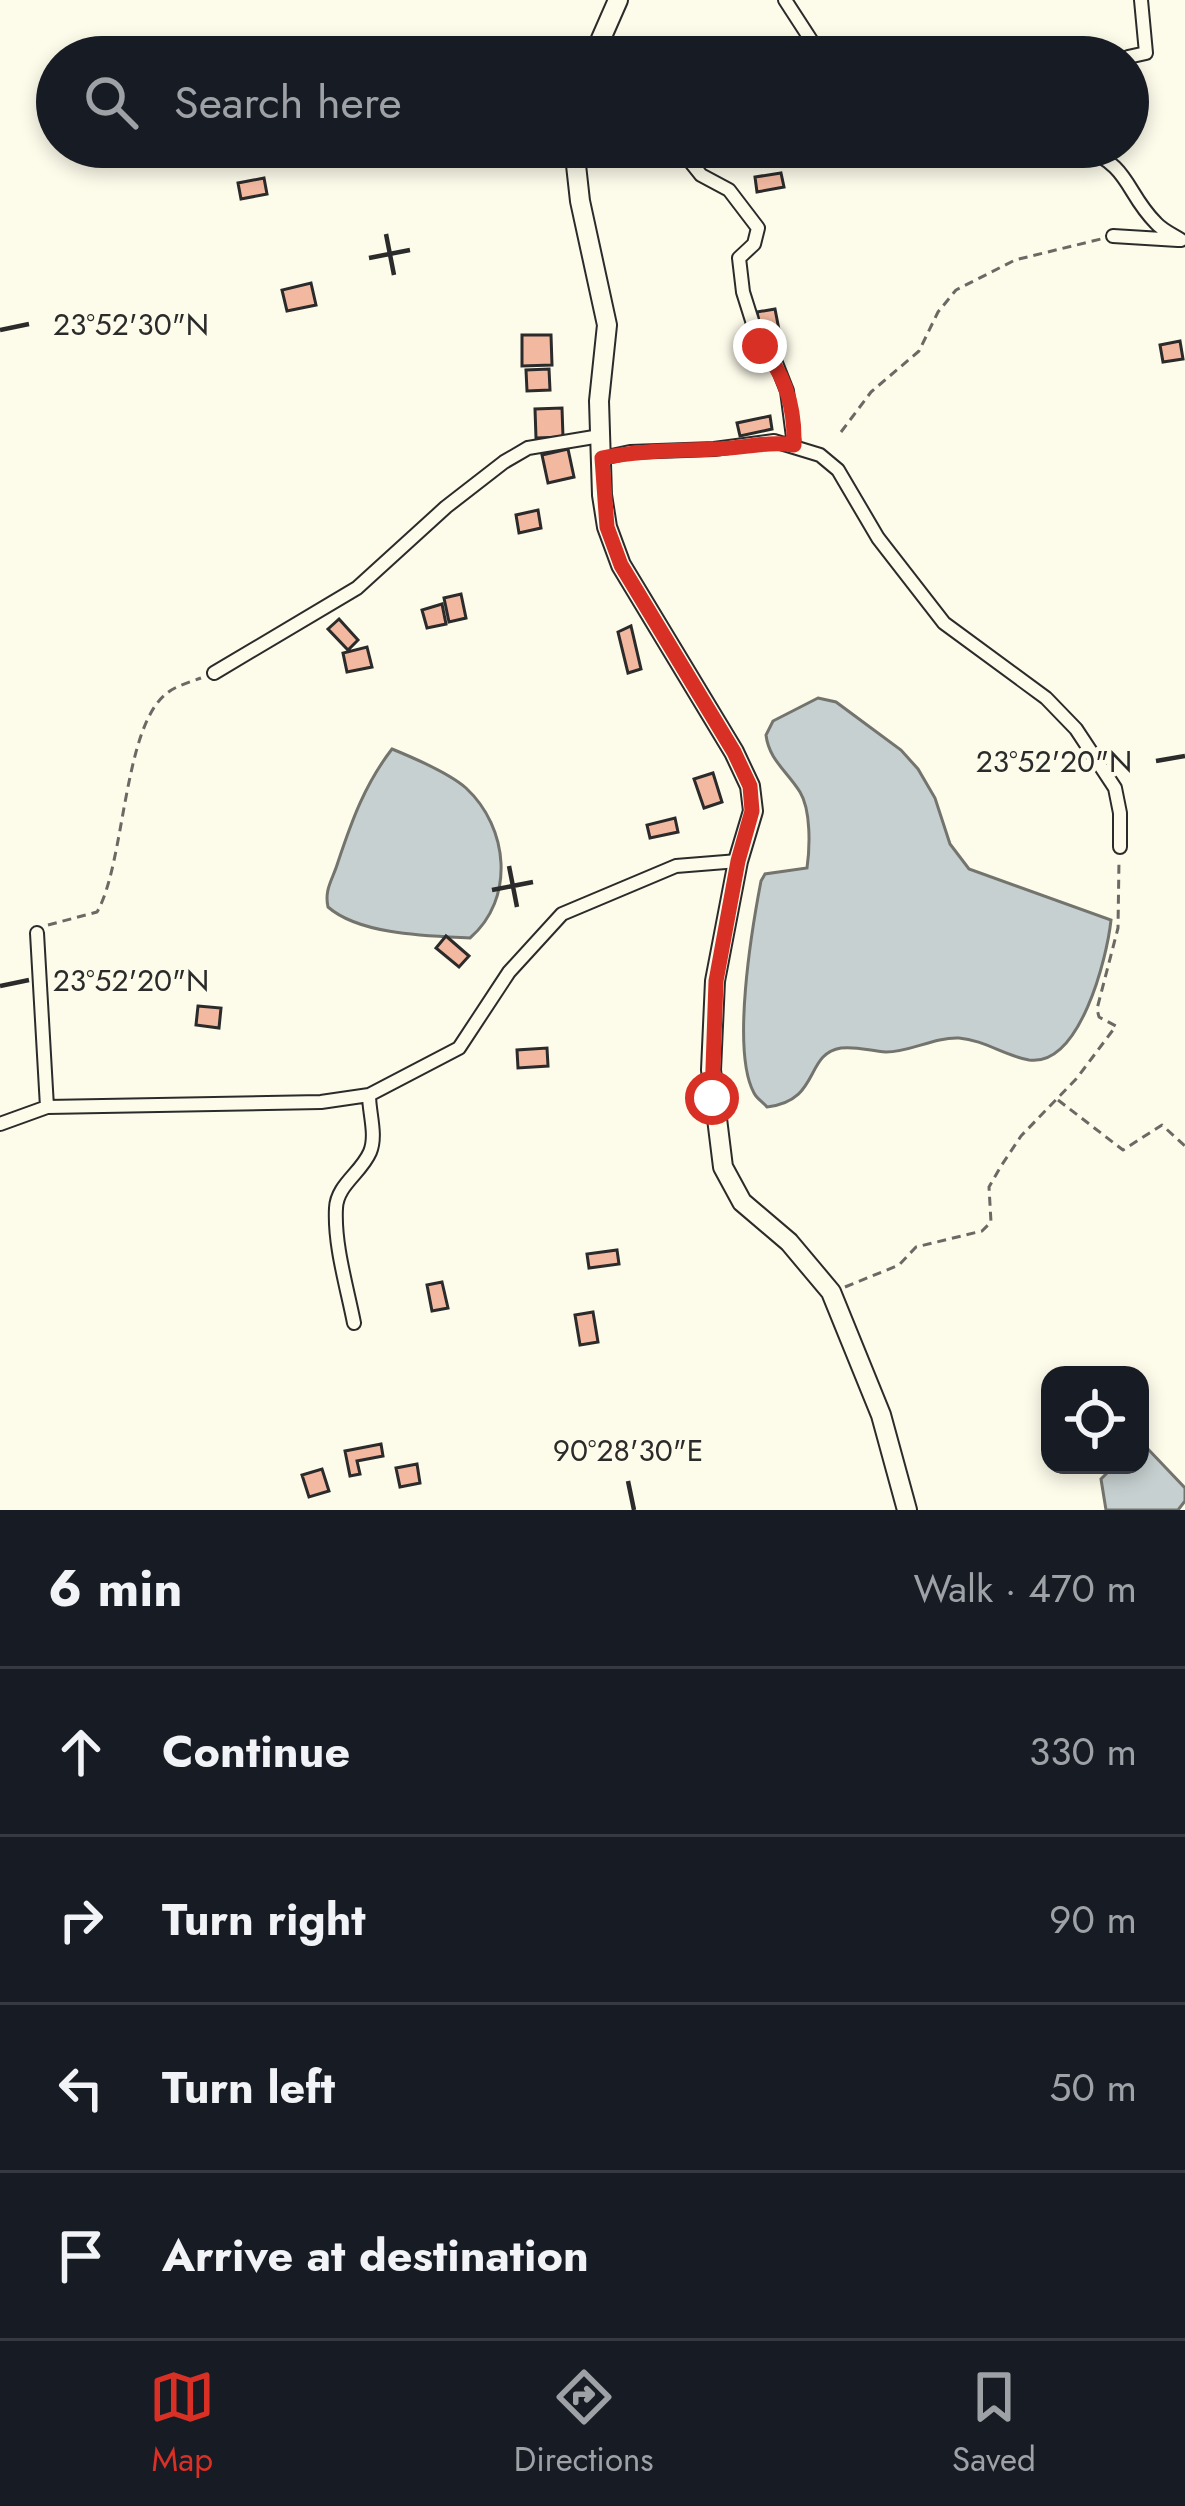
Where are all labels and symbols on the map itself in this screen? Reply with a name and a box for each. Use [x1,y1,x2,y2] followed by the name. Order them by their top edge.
[53,303,209,346] text: 23°52'30"N
[733,319,787,373] route end
[976,740,1132,783] text: 23°52'20"N
[53,959,209,1002] text: 23°52'20"N
[685,1071,739,1125] route start
[553,1429,703,1472] text: 90°28'30"E

